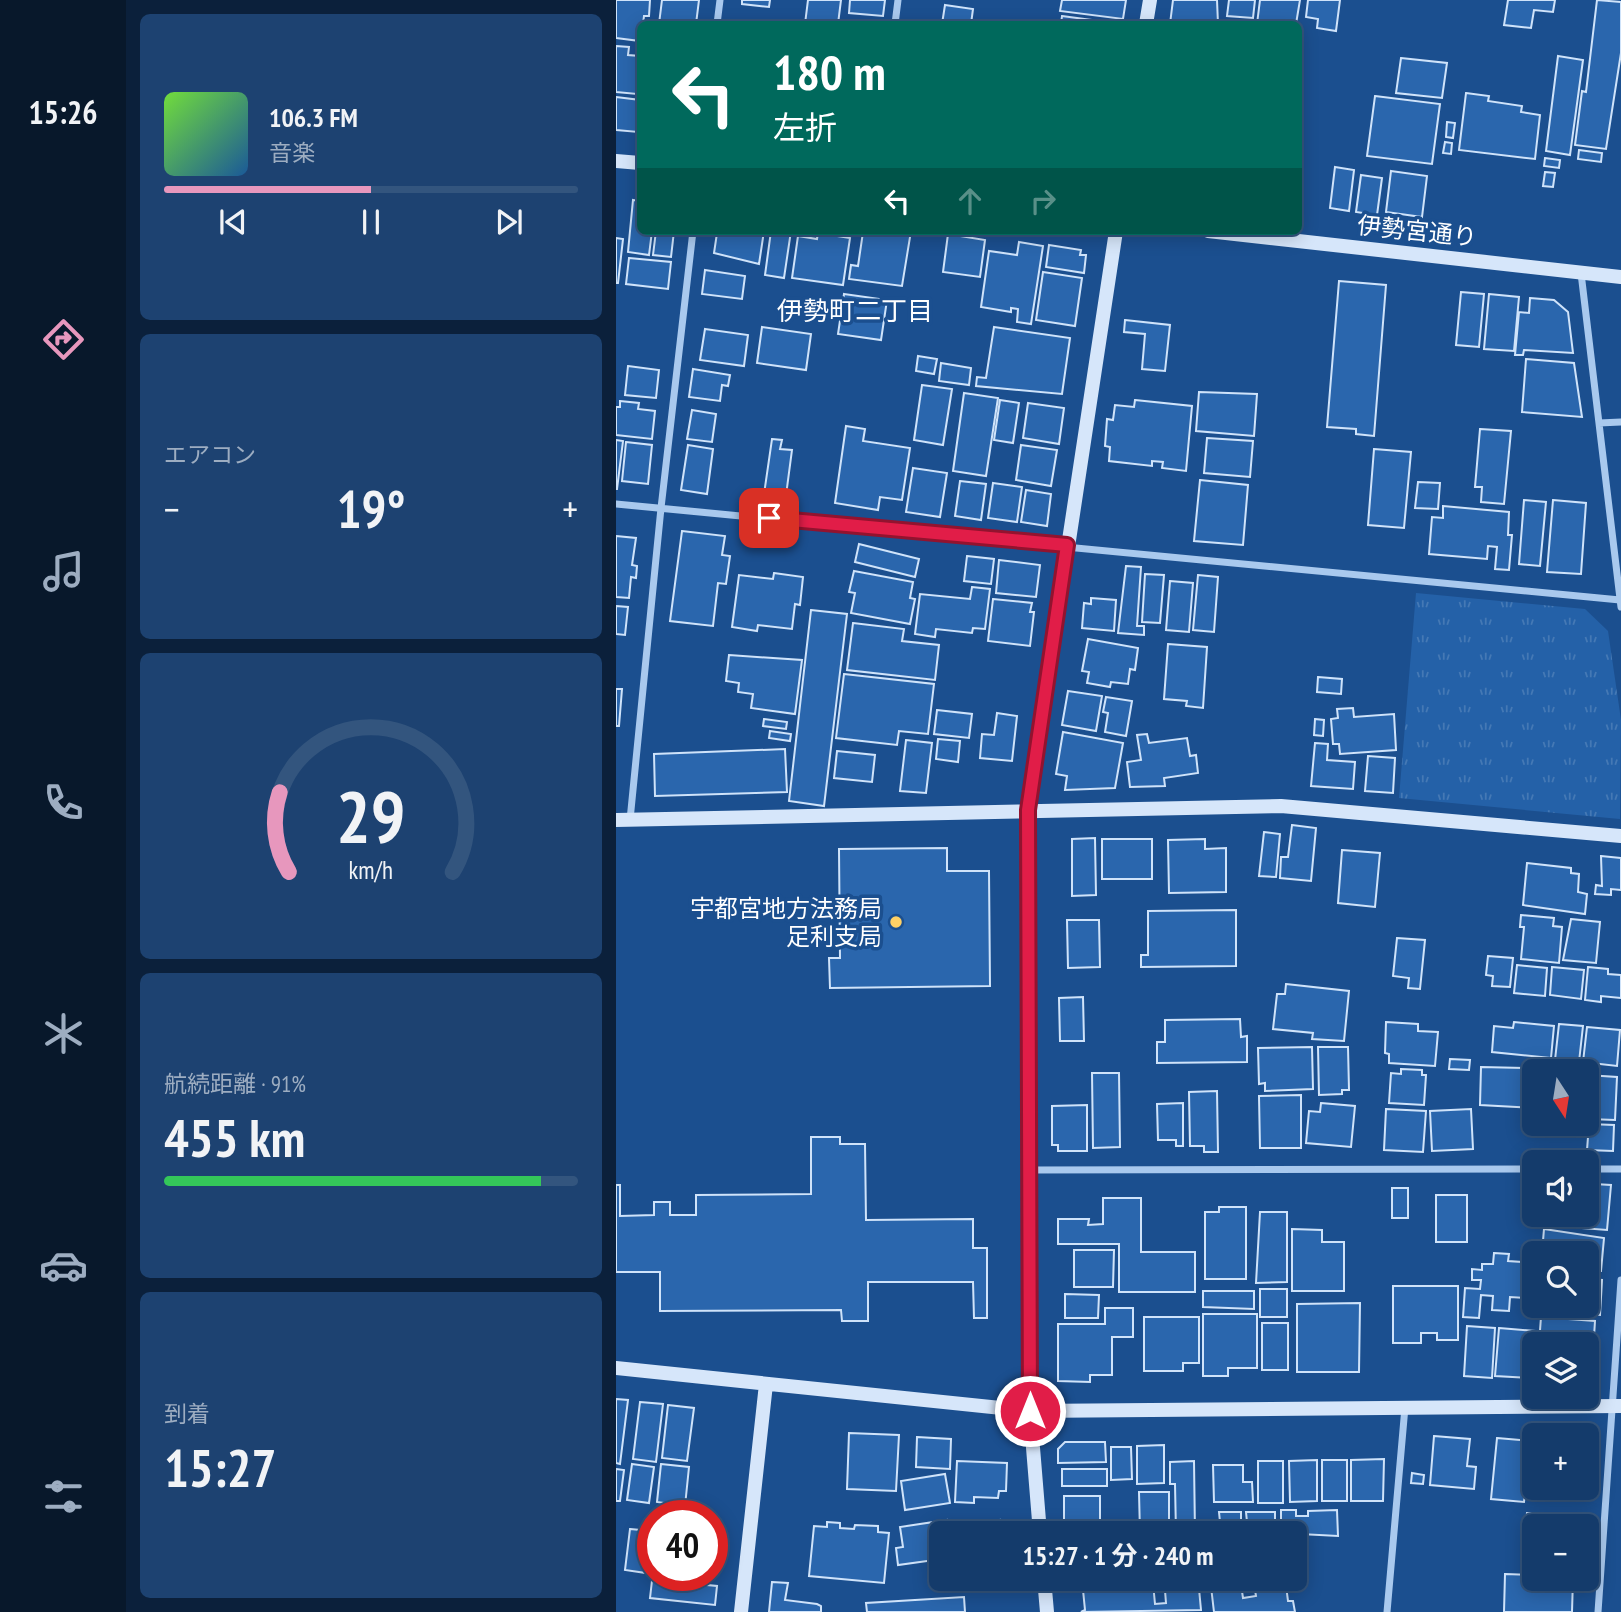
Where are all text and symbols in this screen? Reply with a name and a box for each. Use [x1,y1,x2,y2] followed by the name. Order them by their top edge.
[773,40,886,104] text: 180 m
[658,49,749,140] icon: left
[28,91,98,133] text: 15:26
[269,101,358,134] text: 106.3 FM
[773,106,837,148] text: 左折
[269,138,315,167] text: 音楽
[878,182,916,220] icon: left
[951,182,989,220] icon: ahead
[1024,182,1062,220] icon: right
[214,203,252,241] icon: previous
[352,203,390,241] icon: pause
[490,203,528,241] icon: next
[1356,209,1478,253] street label: 伊勢宮通り
[777,294,933,327] district label: 伊勢町二丁目
[39,315,88,364] icon: directions
[164,440,256,469] text: エアコン
[337,475,405,542] text: 19°
[164,484,180,533] text: −
[562,484,578,533] text: +
[739,488,799,548] pin
[750,499,788,537] icon: arrive
[39,547,88,596] icon: music
[336,768,406,862] text: 29
[39,778,88,827] icon: phone
[349,854,393,886] text: km/h
[690,893,882,952] place label: 宇都宮地方法務局 足利支局
[888,914,904,930] marker: 宇都宮地方法務局 足利支局
[39,1009,88,1058] icon: climate
[1522,1059,1600,1136] north arrow
[1522,1059,1599,1591] map controls
[164,1069,306,1098] text: 航続距離 · 91%
[164,1104,305,1171] text: 455 km
[1522,1150,1599,1227] button: sound
[39,1241,88,1290] icon: car
[1522,1241,1599,1318] button: search
[1522,1332,1599,1409] button: layers
[993,1374,1067,1448] position arrow
[164,1399,210,1428] text: 到着
[1522,1423,1599,1500] button: +
[164,1434,276,1501] text: 15:27
[39,1472,88,1521] icon: filters
[637,1500,728,1591] speed limit sign: 40
[1522,1514,1599,1591] button: −
[1022,1539,1214,1572] text: 15:27 · 1 分 · 240 m

